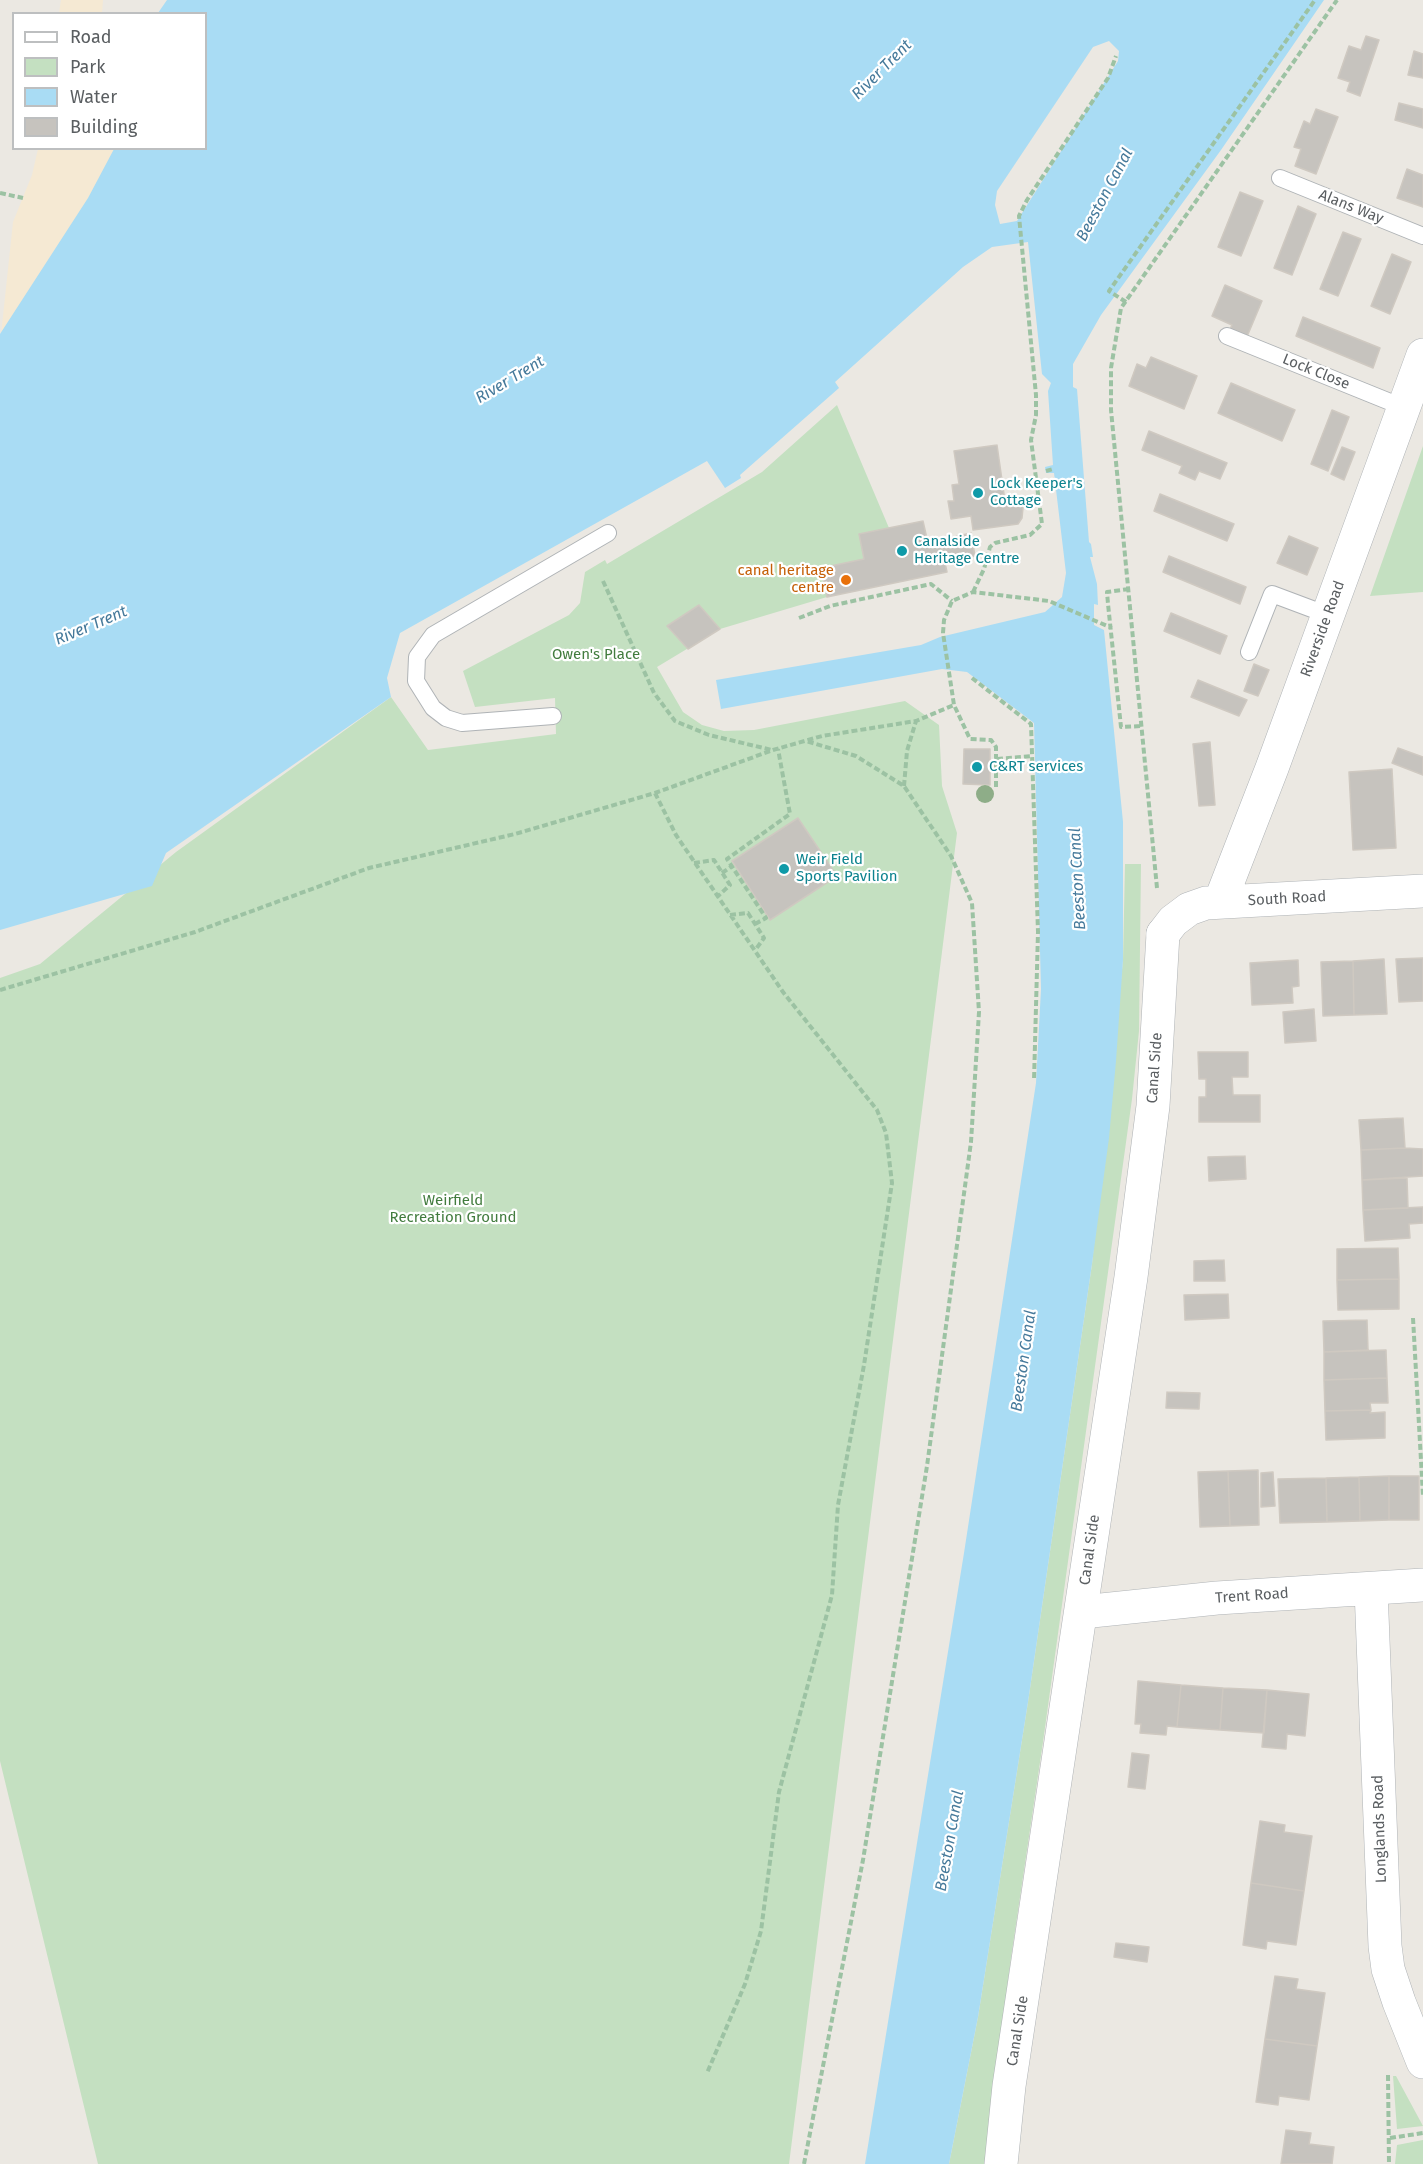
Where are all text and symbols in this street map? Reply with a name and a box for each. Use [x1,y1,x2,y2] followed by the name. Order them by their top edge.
[12,12,207,150] legend
[70,26,112,48] text: Road
[848,36,916,104] water label: River Trent
[70,56,105,78] text: Park
[70,86,117,108] text: Water
[70,116,137,138] text: Building
[1073,145,1137,245] water label: Beeston Canal
[1316,186,1386,228] street label: Alans Way
[1280,350,1352,394] street label: Lock Close
[472,352,548,408] water label: River Trent
[990,475,1083,510] place label: Lock Keeper's Cottage
[971,486,985,500] marker: Lock Keeper's Cottage
[914,533,1019,568] place label: Canalside Heritage Centre
[895,544,909,558] marker: Canalside Heritage Centre
[738,562,834,597] place label: canal heritage centre
[839,573,853,587] marker: canal heritage centre
[1297,578,1349,680] street label: Riverside Road
[52,602,130,650] water label: River Trent
[552,646,640,664] park label: Owen's Place
[989,758,1083,776] place label: C&RT services
[970,760,984,774] marker: C&RT services
[1066,827,1090,931] water label: Beeston Canal
[796,851,898,886] place label: Weir Field Sports Pavilion
[777,862,791,876] marker: Weir Field Sports Pavilion
[1247,888,1327,910] street label: South Road
[1144,1032,1166,1104] street label: Canal Side
[390,1192,516,1227] park label: Weirfield Recreation Ground
[1007,1309,1041,1413] water label: Beeston Canal
[1076,1514,1104,1586] street label: Canal Side
[1215,1584,1289,1608] street label: Trent Road
[1369,1775,1391,1883] street label: Longlands Road
[932,1789,968,1893] water label: Beeston Canal
[1004,1994,1032,2068] street label: Canal Side

